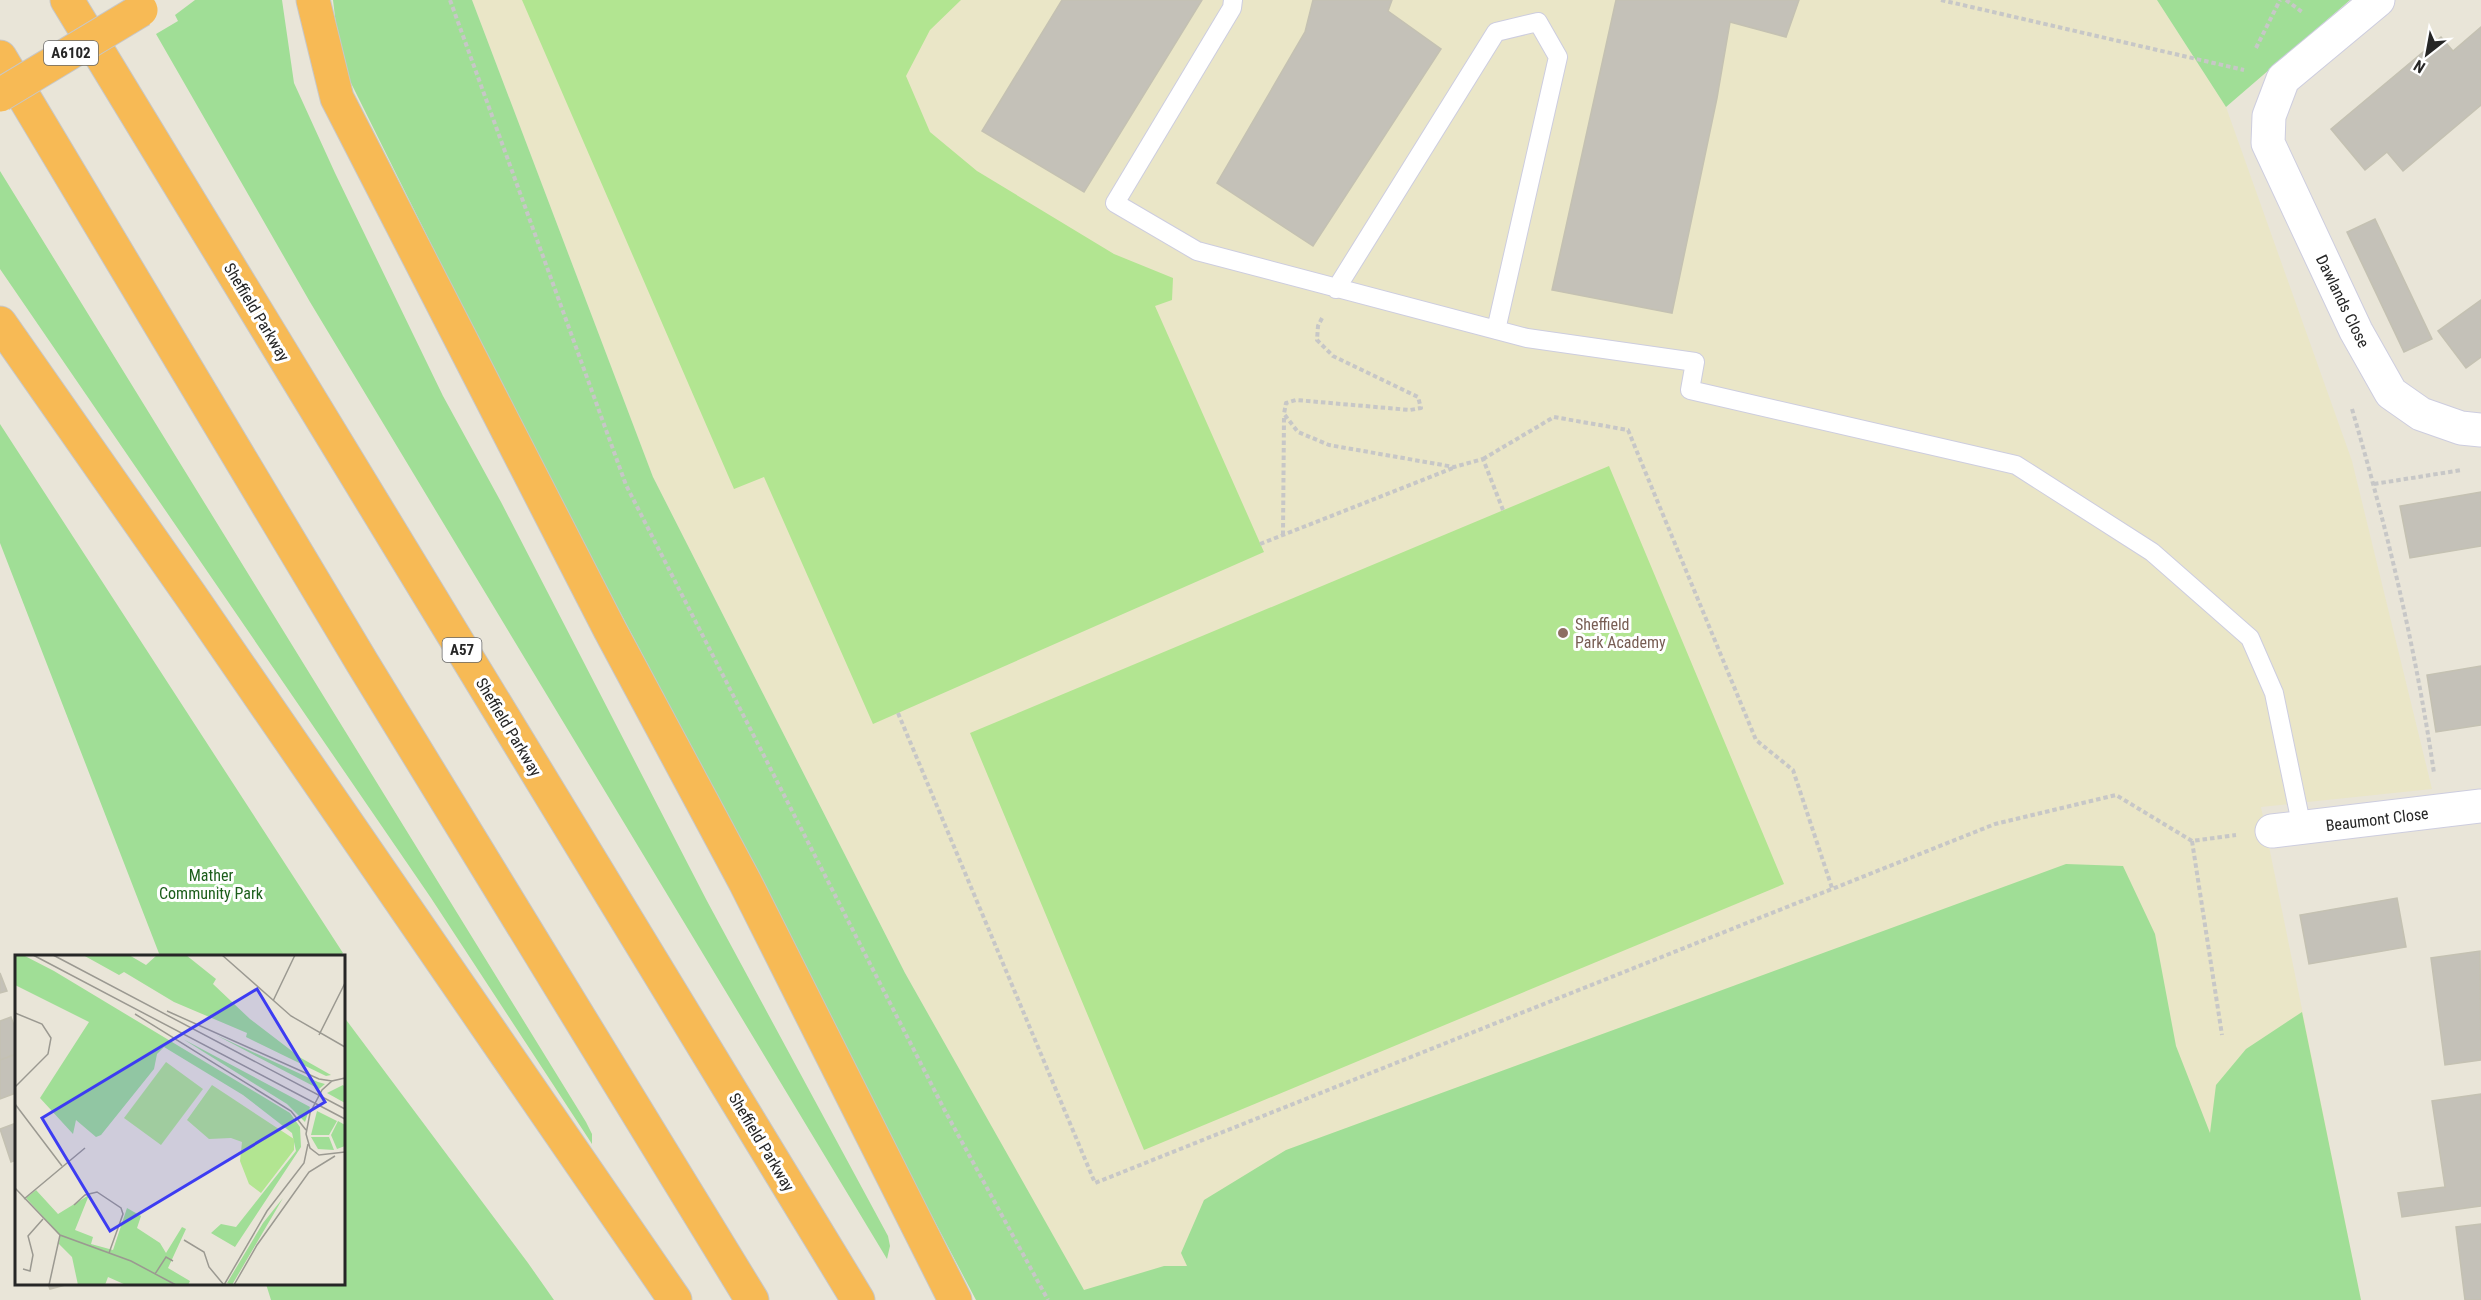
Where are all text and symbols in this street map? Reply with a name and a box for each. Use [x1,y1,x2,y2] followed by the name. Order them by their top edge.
[2397,24,2457,84] north arrow
[44,41,98,65] road number: A6102
[2410,56,2429,77] text: N
[2312,252,2373,351] street label: Dawlands Close
[220,260,294,365] street label: Sheffield Parkway
[1575,615,1666,652] place label: Sheffield Park Academy
[1556,626,1570,640] marker: Sheffield Park Academy
[442,638,482,662] road number: A57
[472,675,546,780] street label: Sheffield Parkway
[2325,804,2430,835] street label: Beaumont Close
[159,866,264,903] park label: Mather Community Park
[15,955,345,1285] inset map
[725,1090,799,1195] street label: Sheffield Parkway

